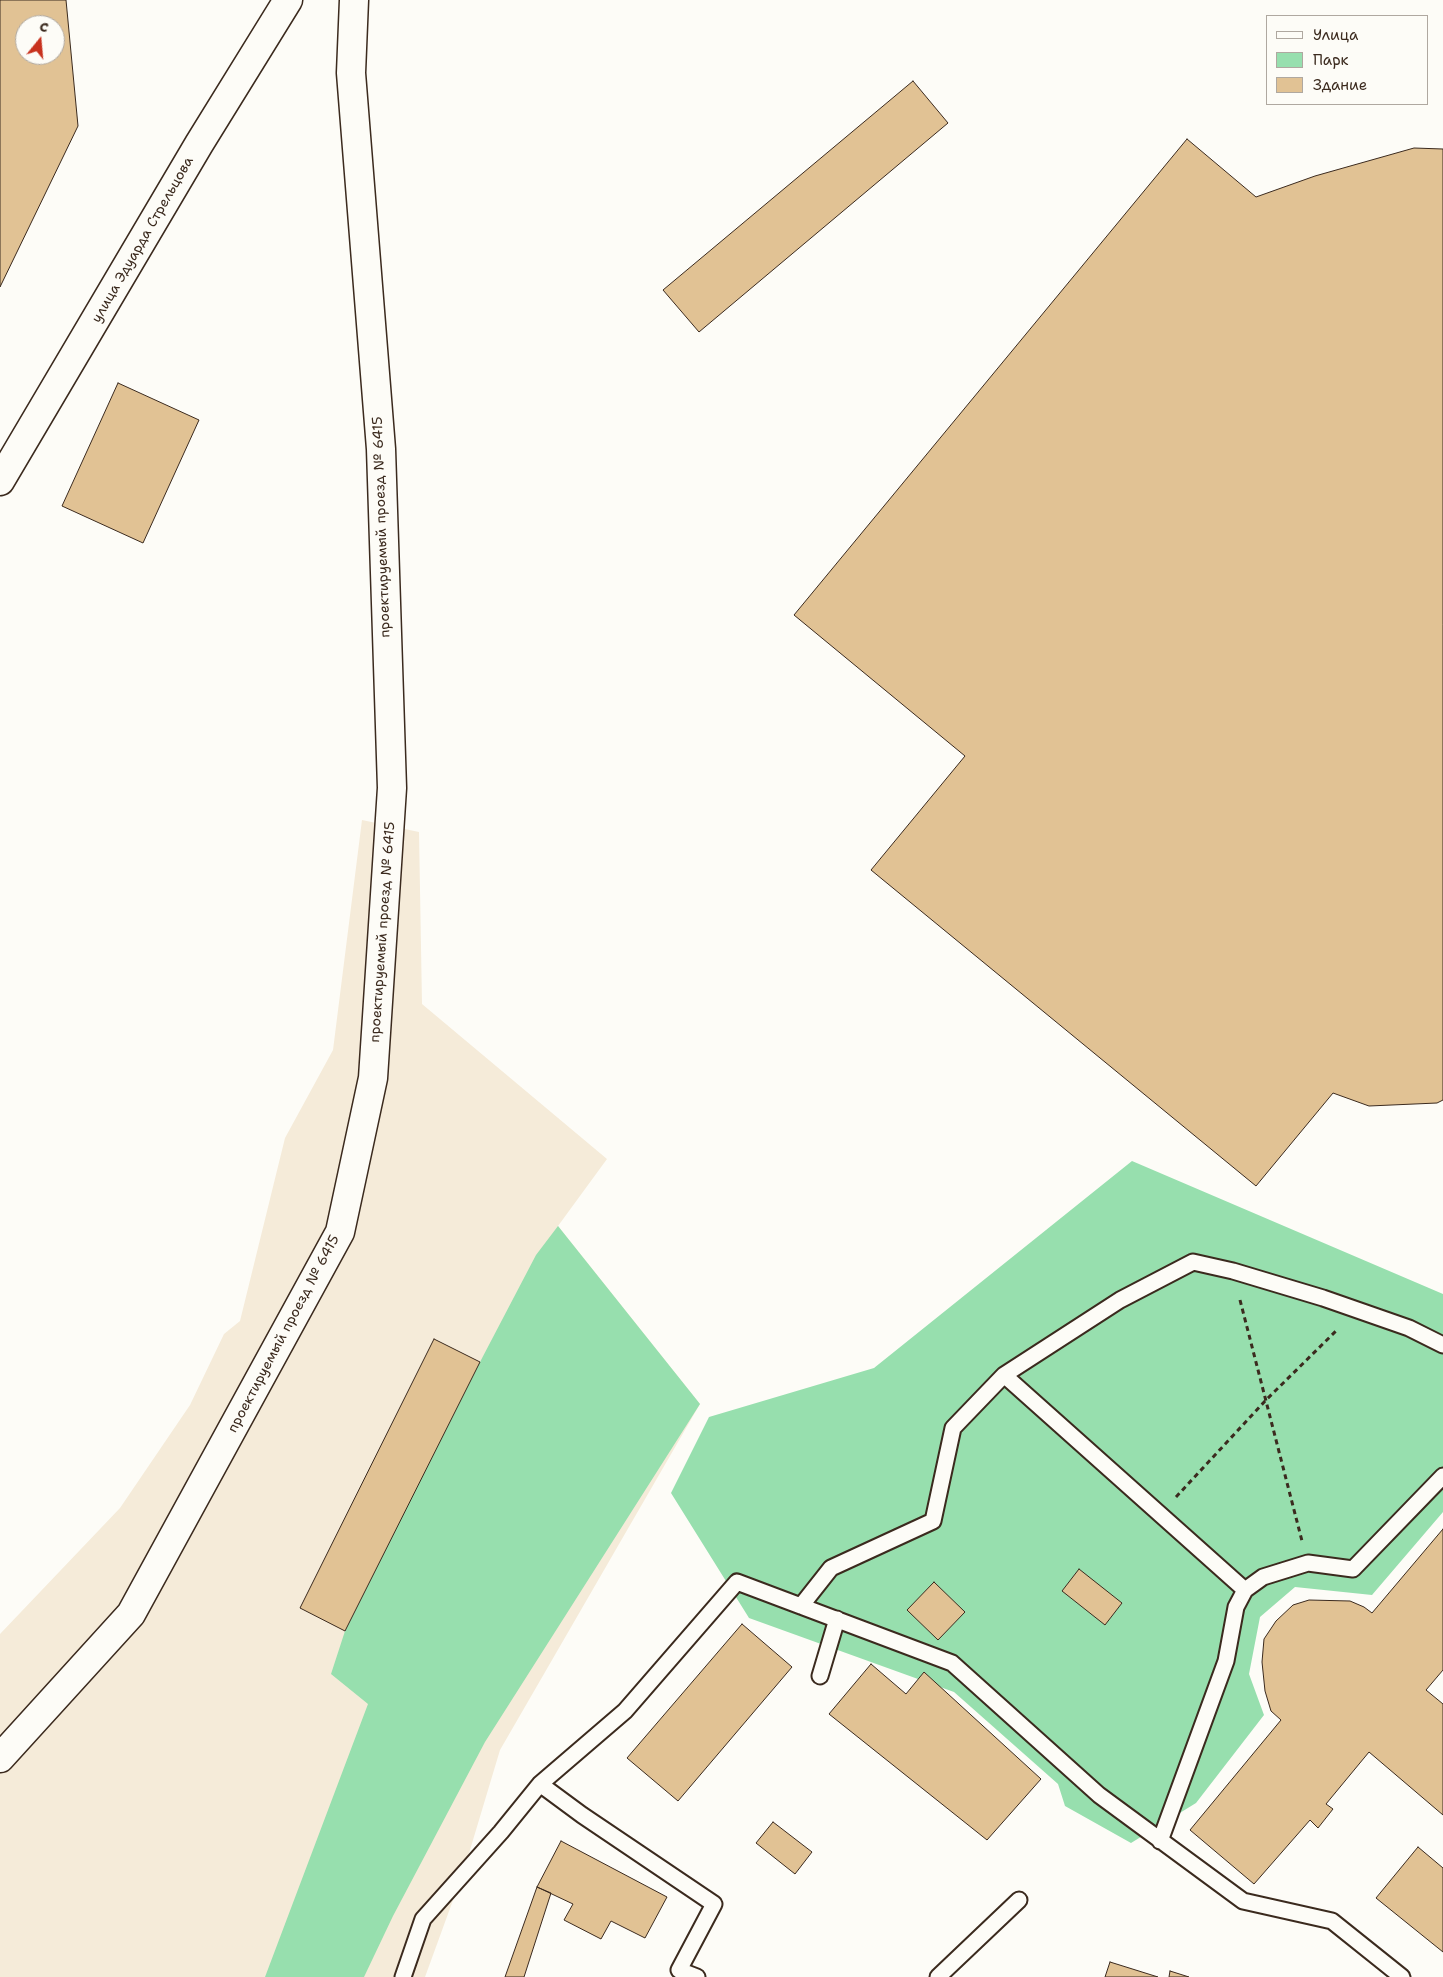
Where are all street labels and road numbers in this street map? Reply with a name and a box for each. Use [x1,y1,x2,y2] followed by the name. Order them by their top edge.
[88,154,198,326] street label: улица Эдуарда Стрельцова
[370,416,394,638] street label: проектируемый проезд № 6415
[367,821,399,1043] street label: проектируемый проезд № 6415
[225,1232,343,1436] street label: проектируемый проезд № 6415

